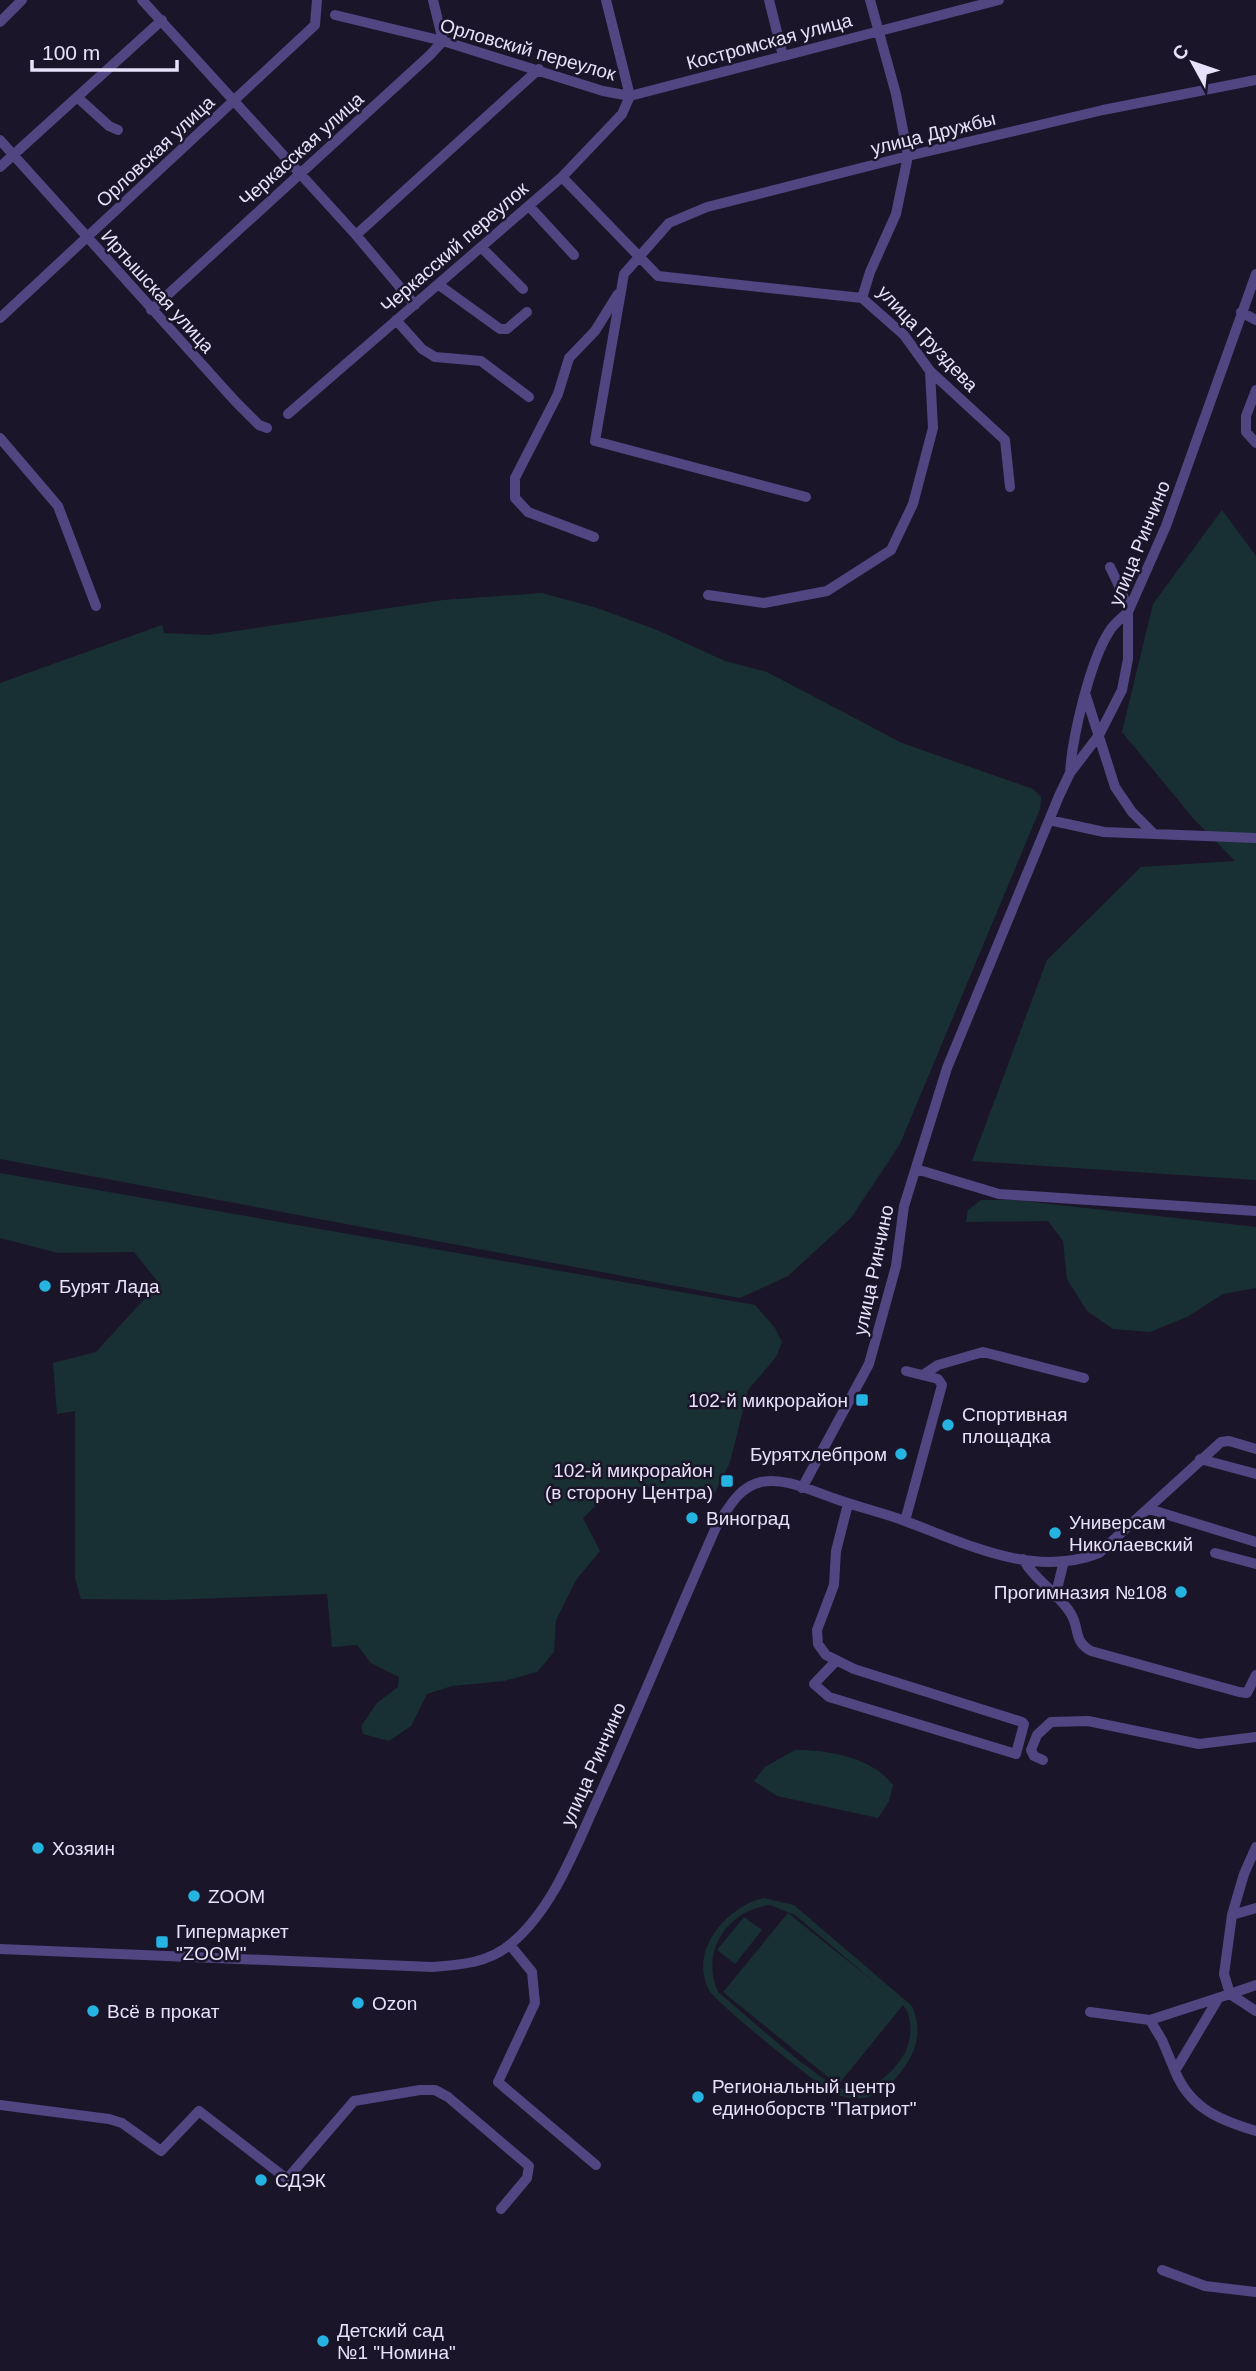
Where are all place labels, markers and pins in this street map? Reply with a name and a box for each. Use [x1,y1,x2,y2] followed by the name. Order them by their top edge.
[59,1276,160,1297] place label: Бурят Лада
[37,1278,53,1294] marker: Бурят Лада
[688,1390,848,1411] place label: 102-й микрорайон
[854,1392,870,1408] marker: 102-й микрорайон
[962,1404,1067,1447] place label: Спортивная площадка
[940,1417,956,1433] marker: Спортивная площадка
[750,1444,887,1465] place label: Бурятхлебпром
[893,1446,909,1462] marker: Бурятхлебпром
[545,1460,713,1503] place label: 102-й микрорайон (в сторону Центра)
[719,1473,735,1489] marker: 102-й микрорайон (в сторону Центра)
[706,1508,790,1529] place label: Виноград
[684,1510,700,1526] marker: Виноград
[1069,1512,1193,1555] place label: Универсам Николаевский
[1047,1525,1063,1541] marker: Универсам Николаевский
[994,1582,1167,1603] place label: Прогимназия №108
[1173,1584,1189,1600] marker: Прогимназия №108
[52,1838,115,1859] place label: Хозяин
[30,1840,46,1856] marker: Хозяин
[208,1886,265,1907] place label: ZOOM
[186,1888,202,1904] marker: ZOOM
[176,1921,289,1964] place label: Гипермаркет "ZOOM"
[154,1934,170,1950] marker: Гипермаркет "ZOOM"
[372,1993,417,2014] place label: Ozon
[350,1995,366,2011] marker: Ozon
[107,2001,220,2022] place label: Всё в прокат
[85,2003,101,2019] marker: Всё в прокат
[712,2076,917,2119] place label: Региональный центр единоборств "Патриот"
[690,2089,706,2105] marker: Региональный центр единоборств "Патриот"
[275,2170,326,2191] place label: СДЭК
[253,2172,269,2188] marker: СДЭК
[337,2320,456,2363] place label: Детский сад №1 "Номина"
[315,2333,331,2349] marker: Детский сад №1 "Номина"

